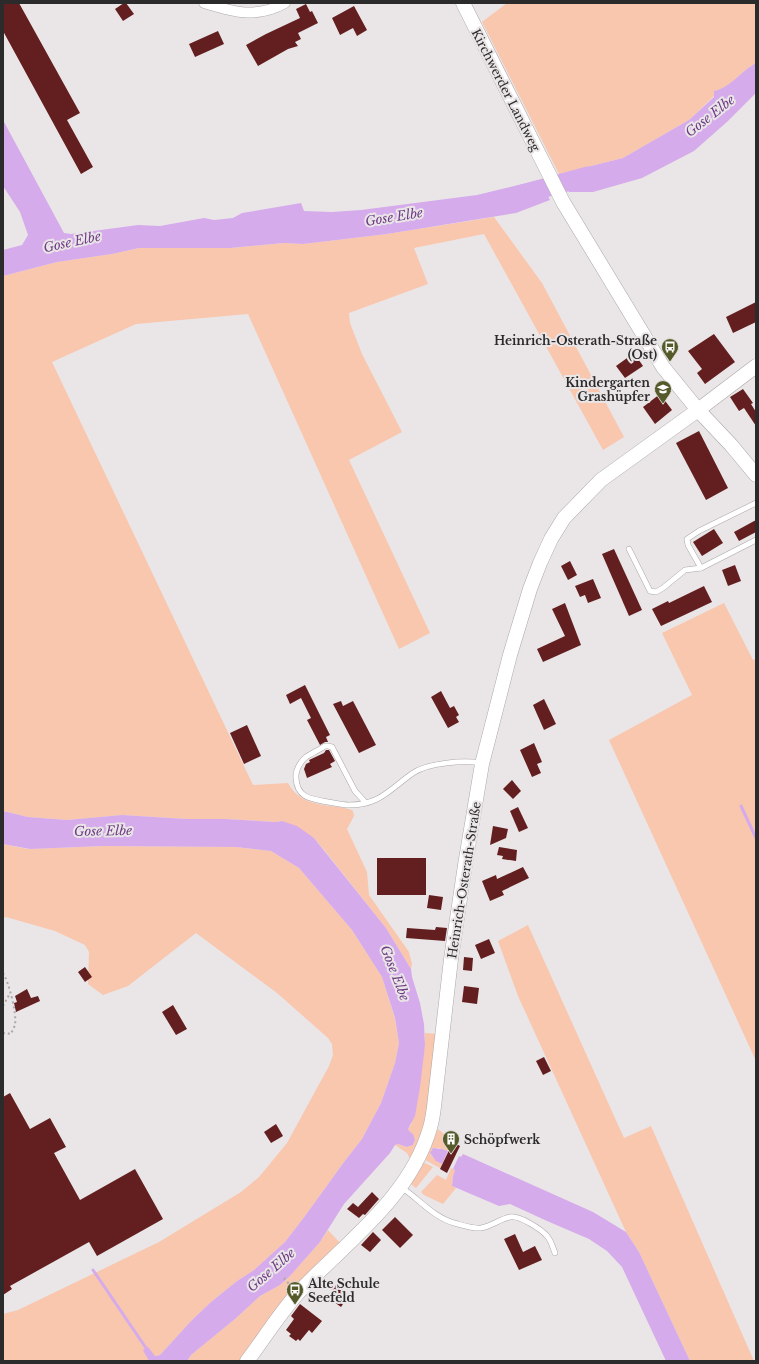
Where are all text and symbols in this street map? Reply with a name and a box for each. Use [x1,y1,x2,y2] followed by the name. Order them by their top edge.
[469,26,544,155] street label: Kirchwerder Landweg
[682,91,738,141] water label: Gose Elbe
[364,204,424,230] water label: Gose Elbe
[42,228,102,256] water label: Gose Elbe
[494,333,657,362] place label: Heinrich-Osterath-Straße (Ost)
[660,337,680,362] bus stop icon: Heinrich-Osterath-Straße (Ost)
[565,375,650,404] place label: Kindergarten Grashüpfer
[653,379,673,404] school or university icon: Kindergarten Grashüpfer
[444,800,484,960] street label: Heinrich-Osterath-Straße
[74,822,132,840] water label: Gose Elbe
[377,943,413,1003] water label: Gose Elbe
[441,1129,461,1154] building icon: Schöpfwerk
[464,1132,541,1147] place label: Schöpfwerk
[243,1244,299,1296] water label: Gose Elbe
[307,1276,380,1305] place label: Alte Schule Seefeld
[285,1280,305,1305] bus stop icon: Alte Schule Seefeld

